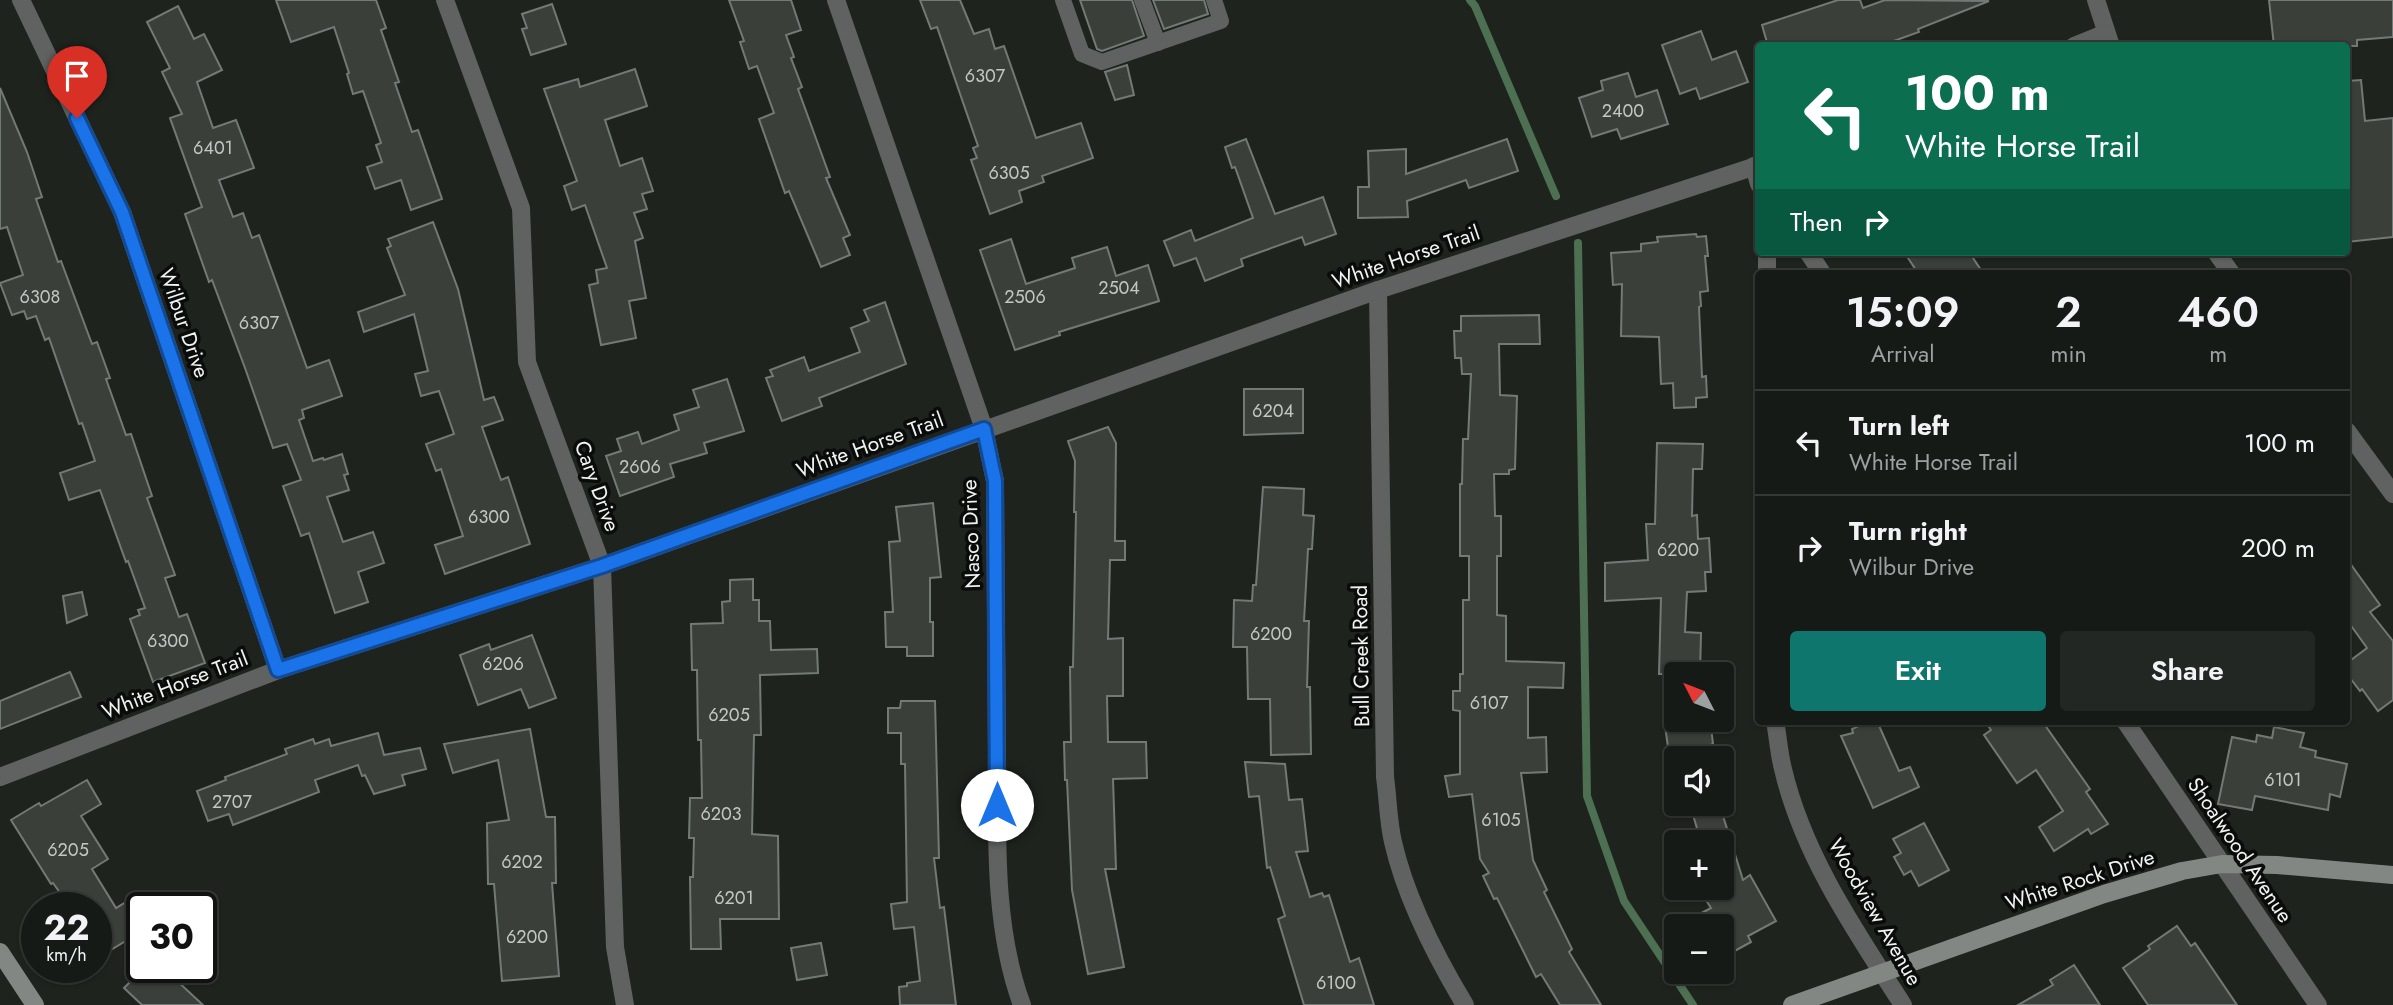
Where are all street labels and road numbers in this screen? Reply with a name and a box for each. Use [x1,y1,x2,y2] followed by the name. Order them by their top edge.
[1328,218,1484,296] street label: White Horse Trail
[151,264,217,382] street label: Wilbur Drive
[792,405,948,485] street label: White Horse Trail
[567,436,627,536] street label: Cary Drive
[954,479,988,589] street label: Nasco Drive
[1345,585,1377,727] street label: Bull Creek Road
[98,643,252,727] street label: White Horse Trail
[2180,771,2300,929] street label: Shoalwood Avenue
[1821,833,1929,991] street label: Woodview Avenue
[2002,842,2158,918] street label: White Rock Drive

